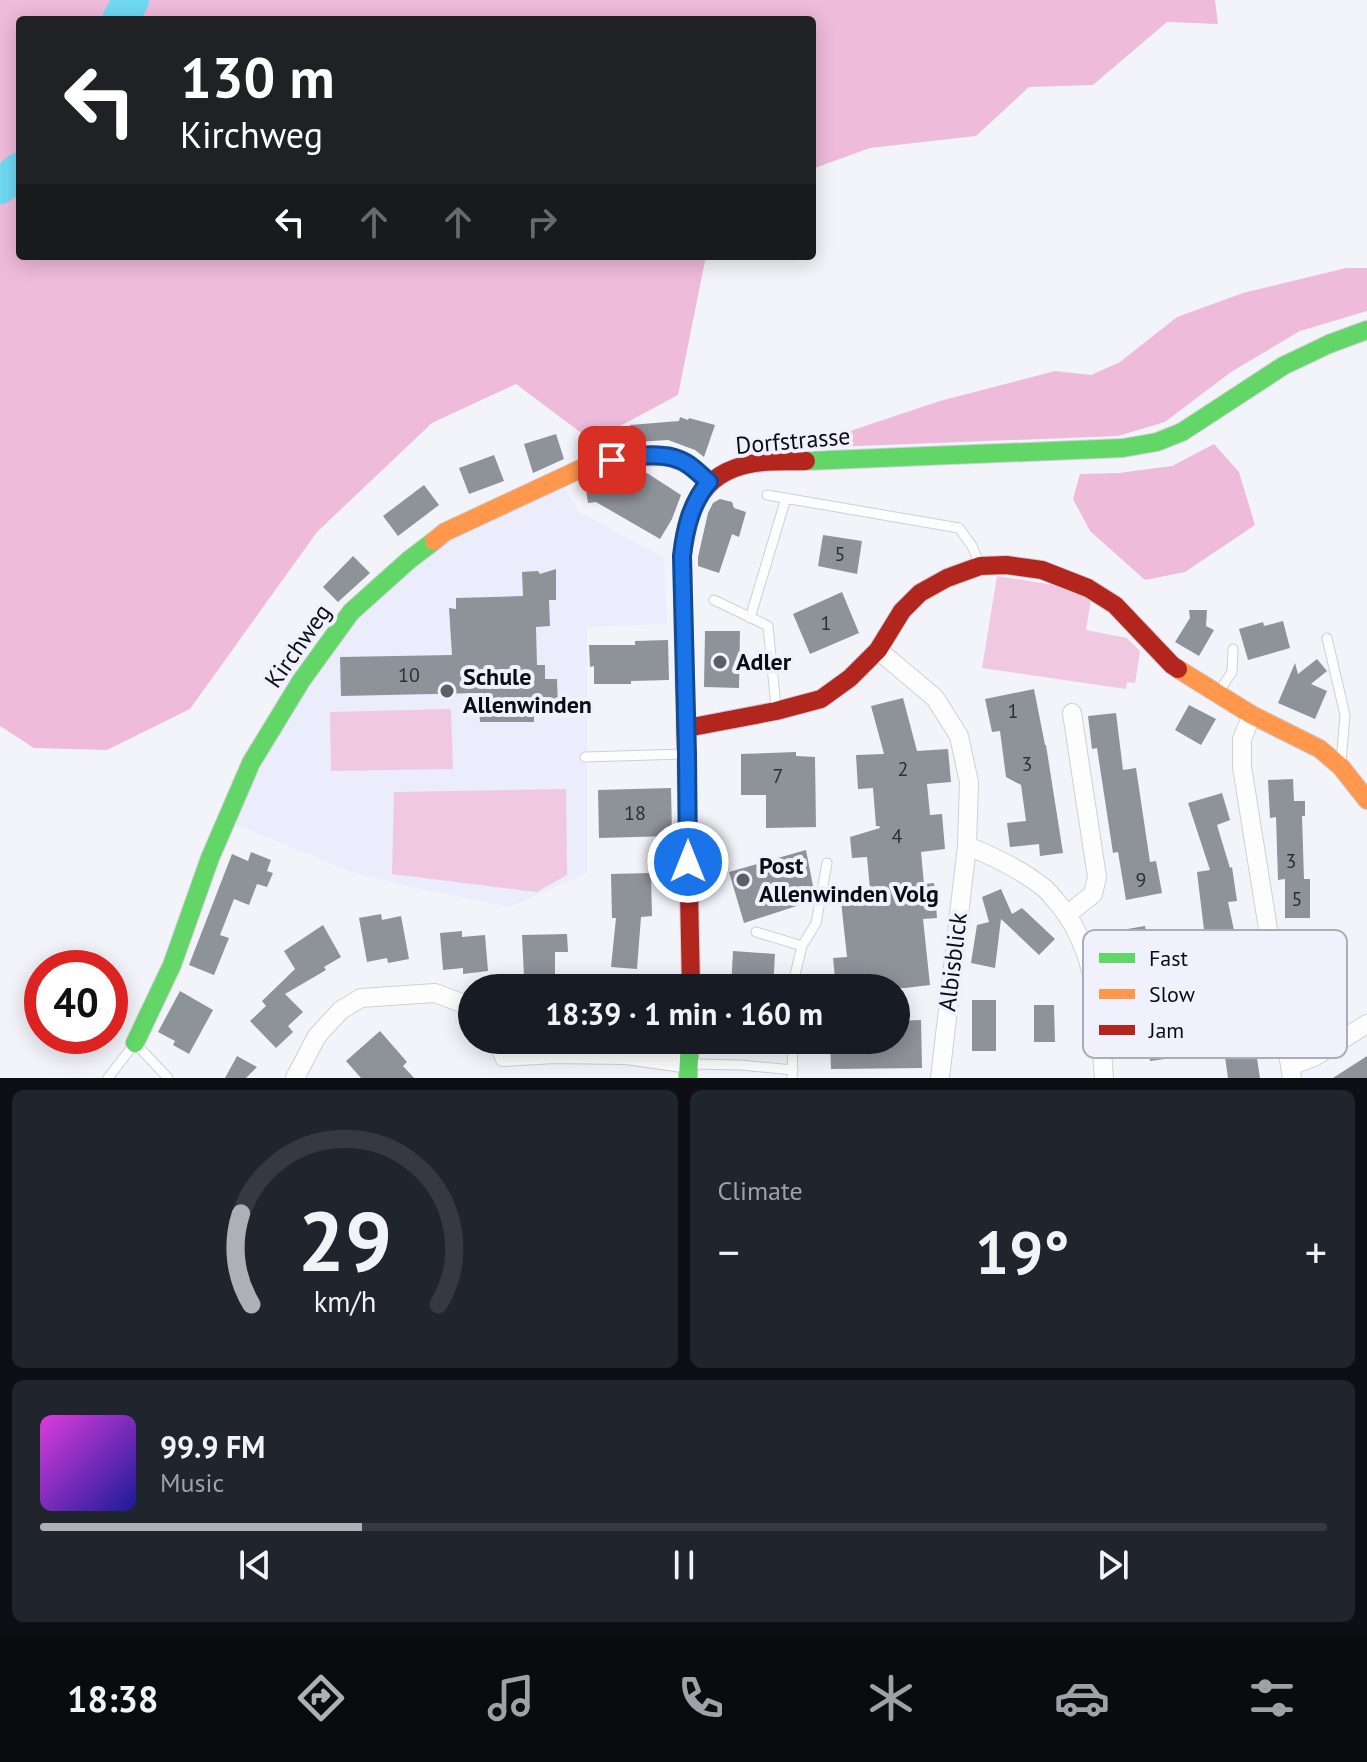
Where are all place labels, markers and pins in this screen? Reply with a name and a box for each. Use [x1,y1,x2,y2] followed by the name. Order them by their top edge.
[578,426,646,494] pin
[736,646,792,677] place label: Adler
[711,653,729,671] marker: Adler
[463,661,592,720] place label: Schule Allenwinden
[438,682,456,700] marker: Schule Allenwinden
[759,850,939,909] place label: Post Allenwinden Volg
[734,871,752,889] marker: Post Allenwinden Volg

